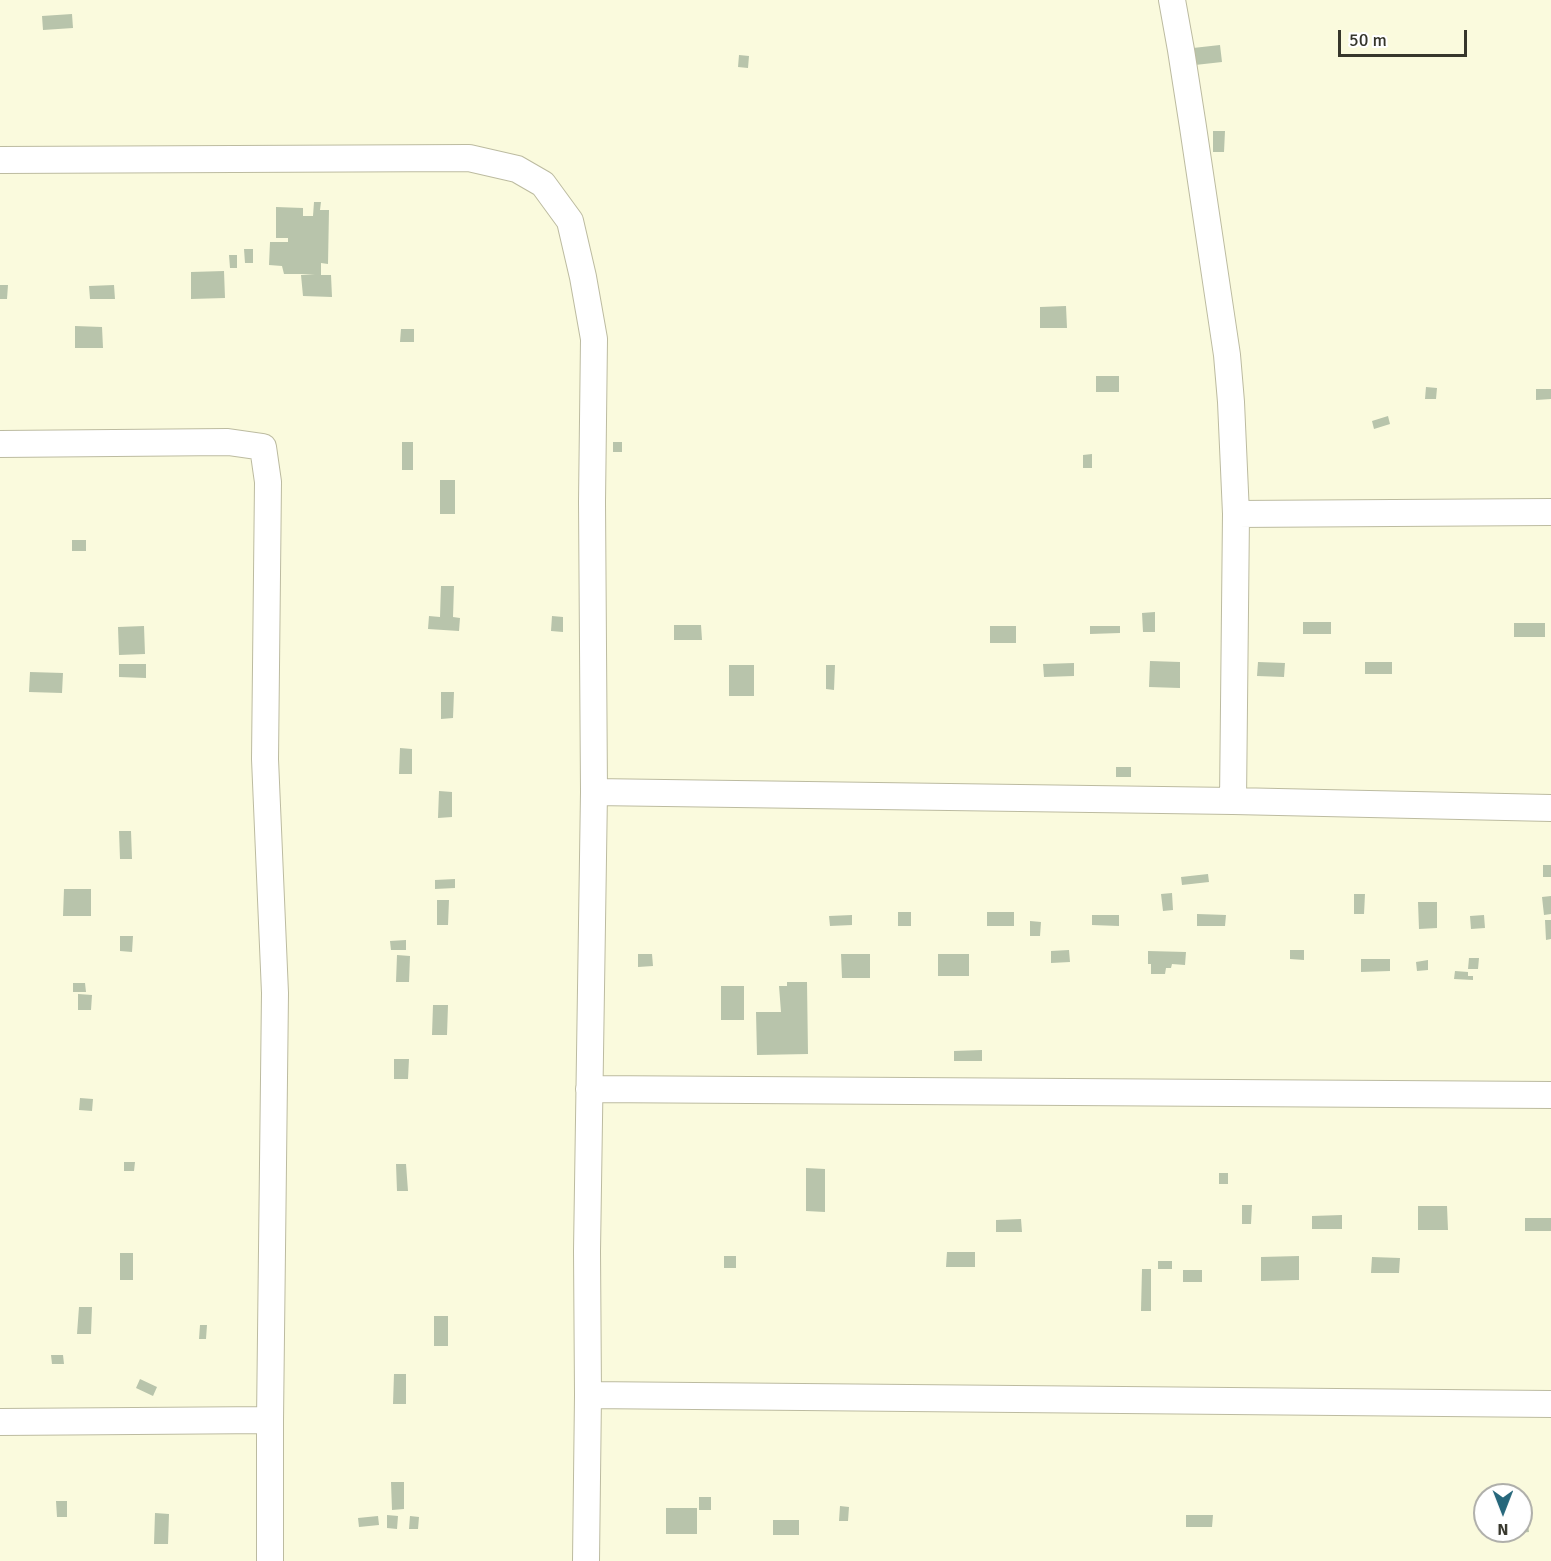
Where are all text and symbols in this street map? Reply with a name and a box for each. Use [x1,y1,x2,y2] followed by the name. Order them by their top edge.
[1341,18,1470,56] scale bar
[1349,29,1387,51] text: 50 m
[1473,1483,1533,1543] north arrow
[1497,1519,1509,1539] text: N

